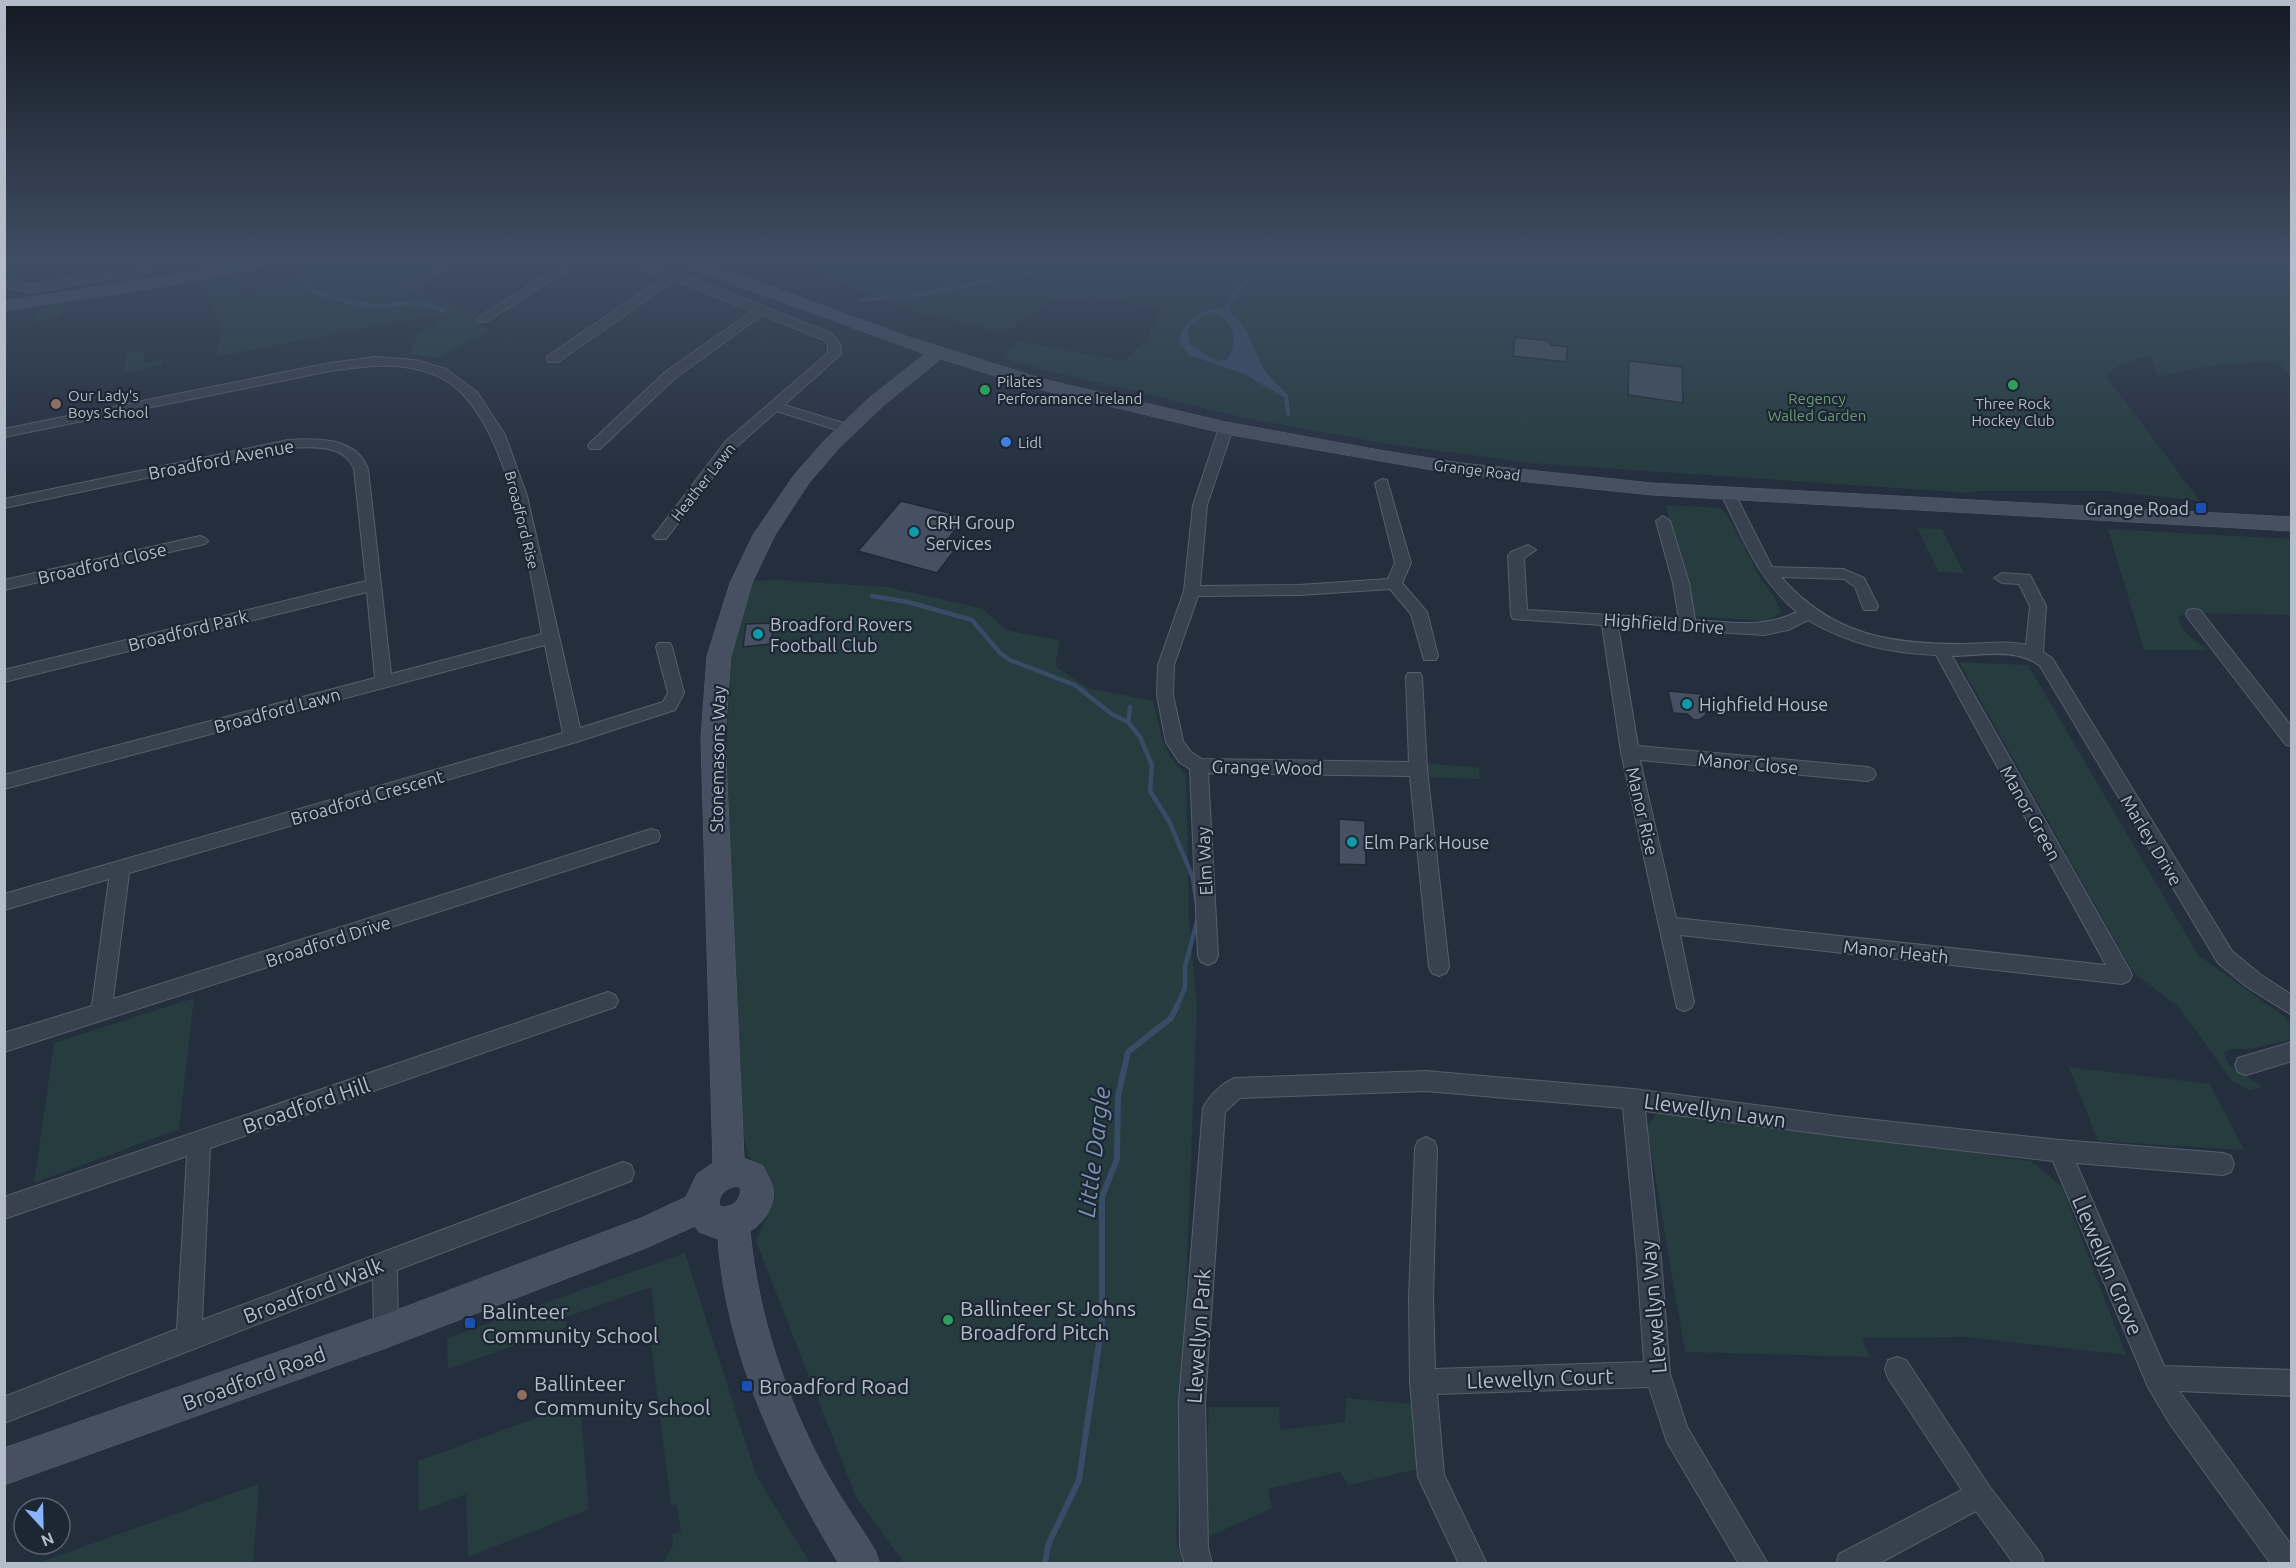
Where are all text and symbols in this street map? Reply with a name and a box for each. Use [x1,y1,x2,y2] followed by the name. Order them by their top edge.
[997,373,1142,407] place label: Pilates Perforamance Ireland
[2006,378,2020,392] marker: Three Rock Hockey Club
[978,383,992,397] marker: Pilates Perforamance Ireland
[68,387,148,421] place label: Our Lady's Boys School
[1768,390,1866,424] park label: Regency Walled Garden
[1972,395,2054,429] place label: Three Rock Hockey Club
[49,397,63,411] marker: Our Lady's Boys School
[1018,434,1042,451] place label: Lidl
[146,435,296,483] street label: Broadford Avenue
[999,435,1013,449] marker: Lidl
[667,440,739,524] street label: Heather Lawn
[1433,456,1521,484] street label: Grange Road
[502,469,542,571] street label: Broadford Rise
[2085,498,2189,518] place label: Grange Road
[2194,501,2208,515] marker: Grange Road
[926,512,1015,553] place label: CRH Group Services
[907,525,921,539] marker: CRH Group Services
[36,538,168,588] street label: Broadford Close
[126,605,250,655] street label: Broadford Park
[1603,609,1725,637] street label: Highfield Drive
[770,614,913,655] place label: Broadford Rovers Football Club
[751,627,765,641] marker: Broadford Rovers Football Club
[212,684,342,736] street label: Broadford Lawn
[706,685,728,833] street label: Stonemasons Way
[1699,694,1828,714] place label: Highfield House
[1680,697,1694,711] marker: Highfield House
[1697,749,1799,777] street label: Manor Close
[1212,756,1322,778] street label: Grange Wood
[1997,762,2065,864] street label: Manor Green
[1623,765,1663,857] street label: Manor Rise
[288,766,446,828] street label: Broadford Crescent
[2117,791,2187,889] street label: Marley Drive
[1192,826,1216,896] street label: Elm Way
[1364,832,1489,852] place label: Elm Park House
[1345,835,1359,849] marker: Elm Park House
[263,911,393,971] street label: Broadford Drive
[1842,936,1950,966] street label: Manor Heath
[239,1072,373,1138] street label: Broadford Hill
[1073,1085,1115,1219] water label: Little Dargle
[1642,1088,1788,1132] street label: Llewellyn Lawn
[2068,1192,2148,1338] street label: Llewellyn Grove
[1635,1239,1671,1375] street label: Llewellyn Way
[240,1252,387,1328] street label: Broadford Walk
[1181,1267,1215,1404] street label: Llewellyn Park
[960,1296,1136,1344] place label: Ballinteer St Johns Broadford Pitch
[482,1299,659,1347] place label: Balinteer Community School
[941,1313,955,1327] marker: Ballinteer St Johns Broadford Pitch
[463,1316,477,1330] marker: Balinteer Community School
[179,1341,329,1415] street label: Broadford Road
[1466,1363,1614,1393] street label: Llewellyn Court
[534,1371,711,1419] place label: Ballinteer Community School
[759,1374,909,1398] place label: Broadford Road
[740,1379,754,1393] marker: Broadford Road
[515,1388,529,1402] marker: Ballinteer Community School
[12,1496,72,1556] north arrow
[39,1529,57,1550] text: N

